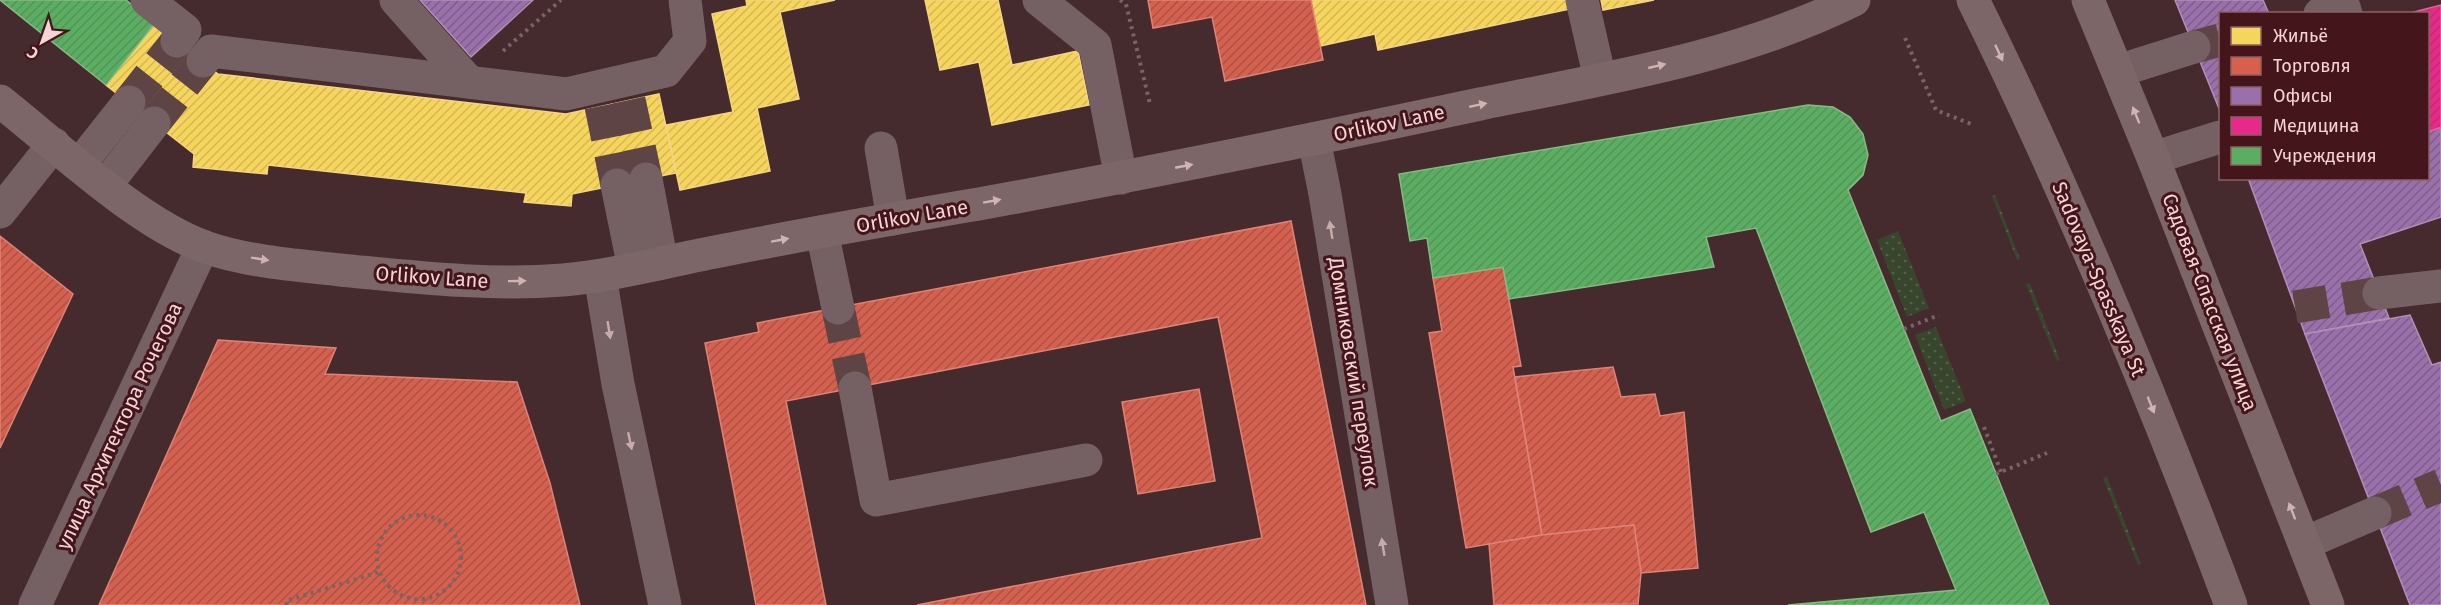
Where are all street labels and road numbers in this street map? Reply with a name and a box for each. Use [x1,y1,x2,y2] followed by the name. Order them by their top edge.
[1331,100,1447,146] street label: Orlikov Lane
[2047,178,2151,381] street label: Sadovaya-Spasskaya St
[2157,190,2263,414] street label: Садовая-Спасская улица
[854,194,970,238] street label: Orlikov Lane
[1324,255,1384,489] street label: Домниковский переулок
[375,261,489,293] street label: Orlikov Lane
[51,299,187,553] street label: улица Архитектора Рочегова

